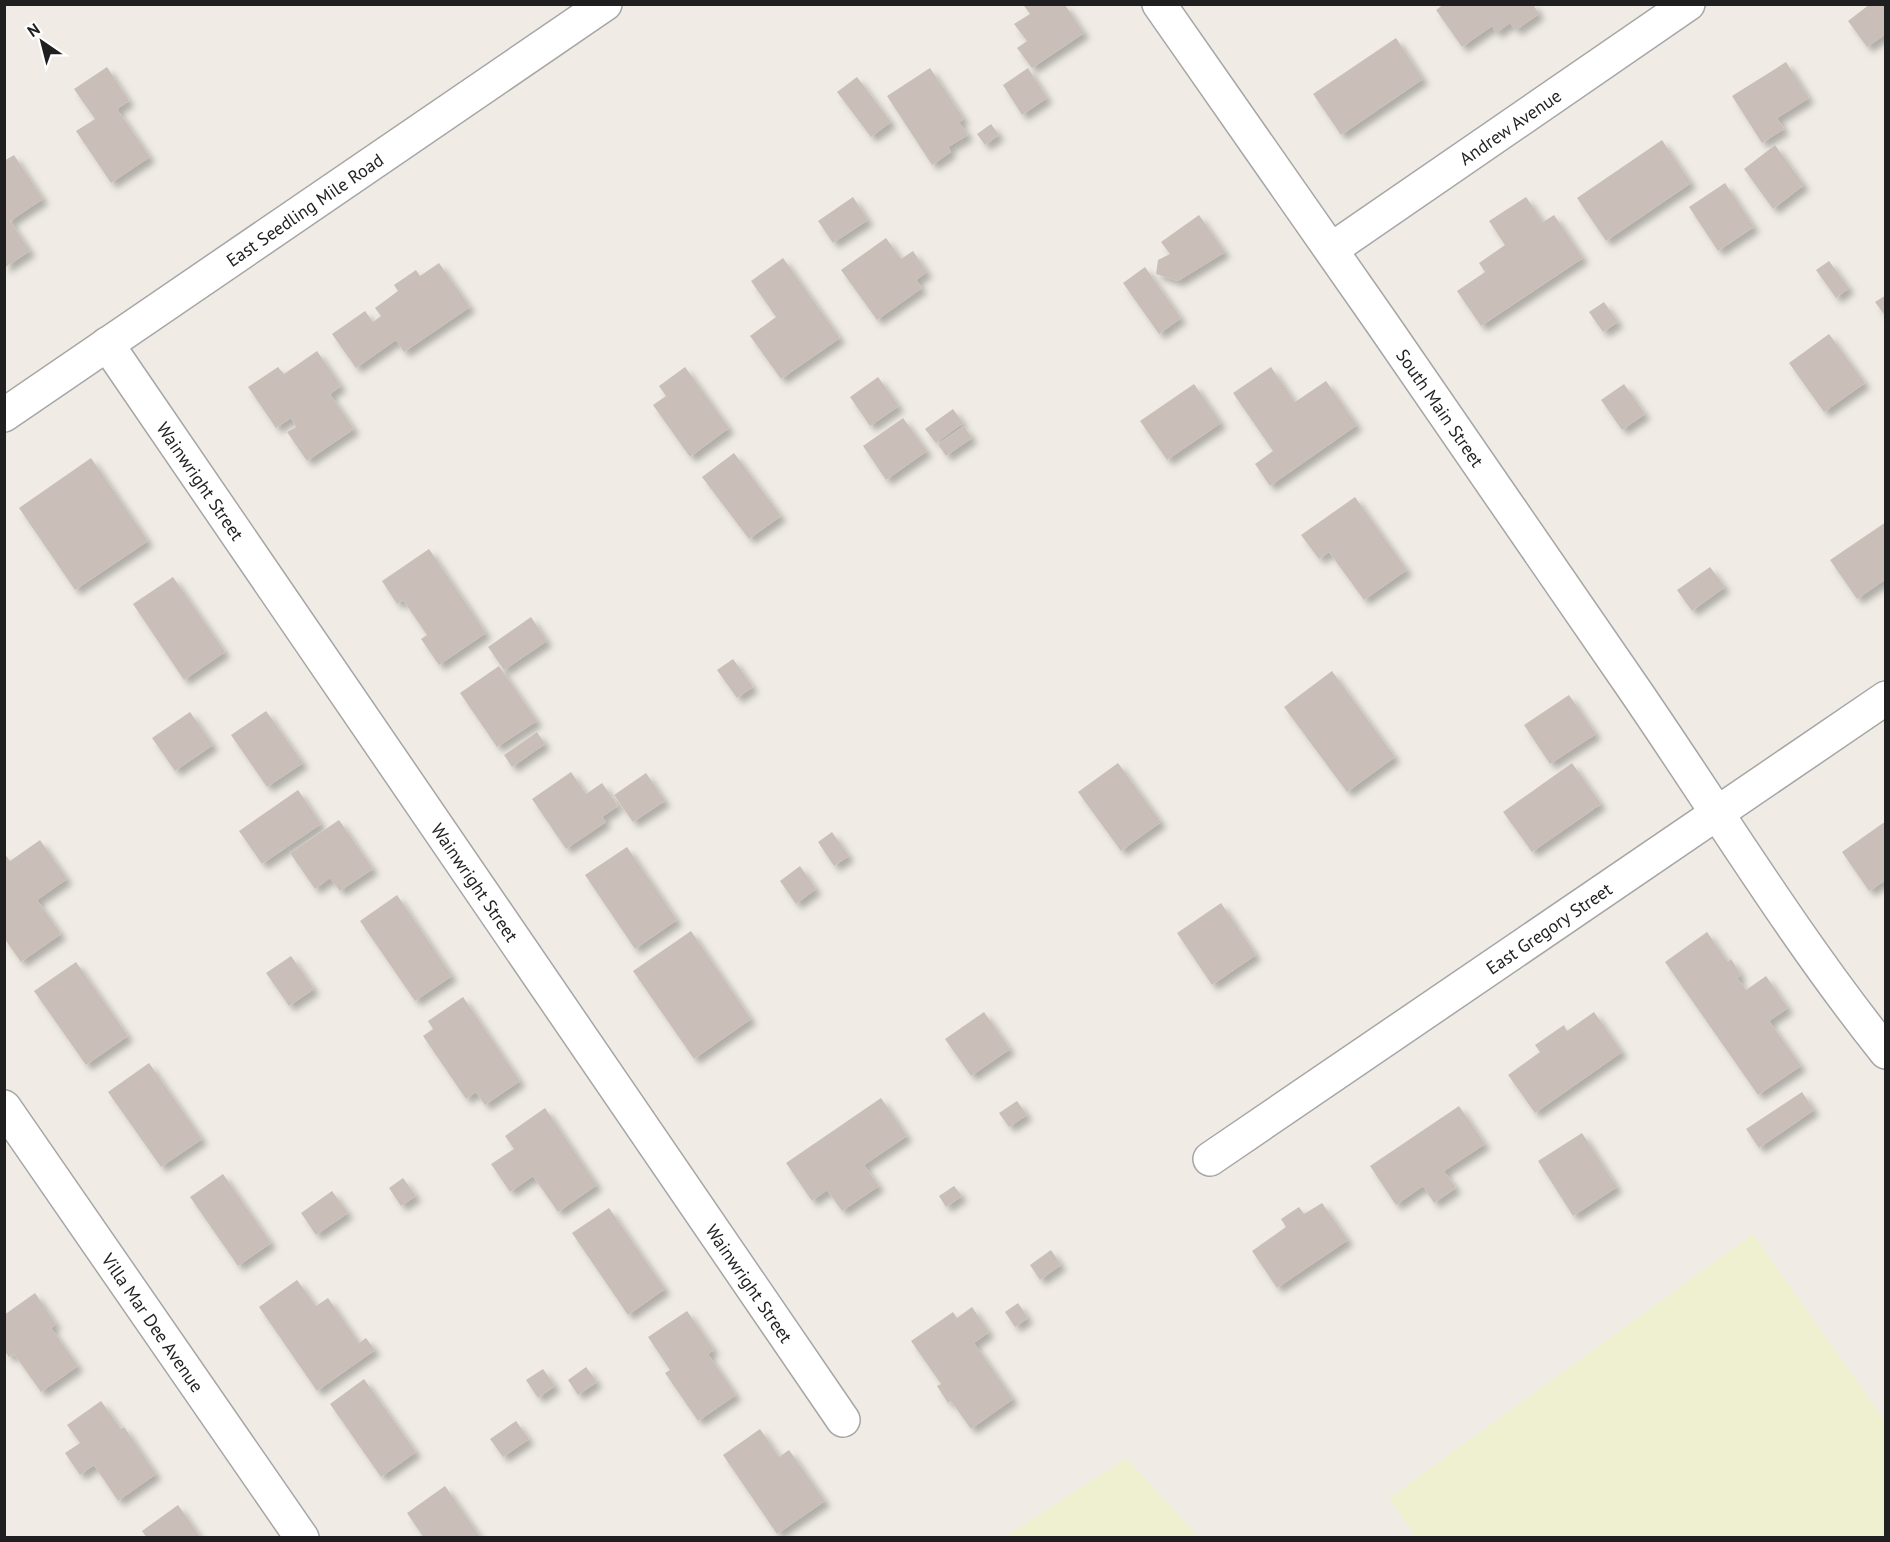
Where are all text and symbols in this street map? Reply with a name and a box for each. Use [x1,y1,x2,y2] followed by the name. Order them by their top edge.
[12,12,72,72] north arrow
[23,19,43,41] text: N
[1455,83,1565,170] street label: Andrew Avenue
[221,148,387,271] street label: East Seedling Mile Road
[1392,344,1489,471] street label: South Main Street
[152,417,249,545] street label: Wainwright Street
[427,819,524,946] street label: Wainwright Street
[1481,877,1616,979] street label: East Gregory Street
[701,1220,798,1347] street label: Wainwright Street
[96,1248,209,1396] street label: Villa Mar Dee Avenue

